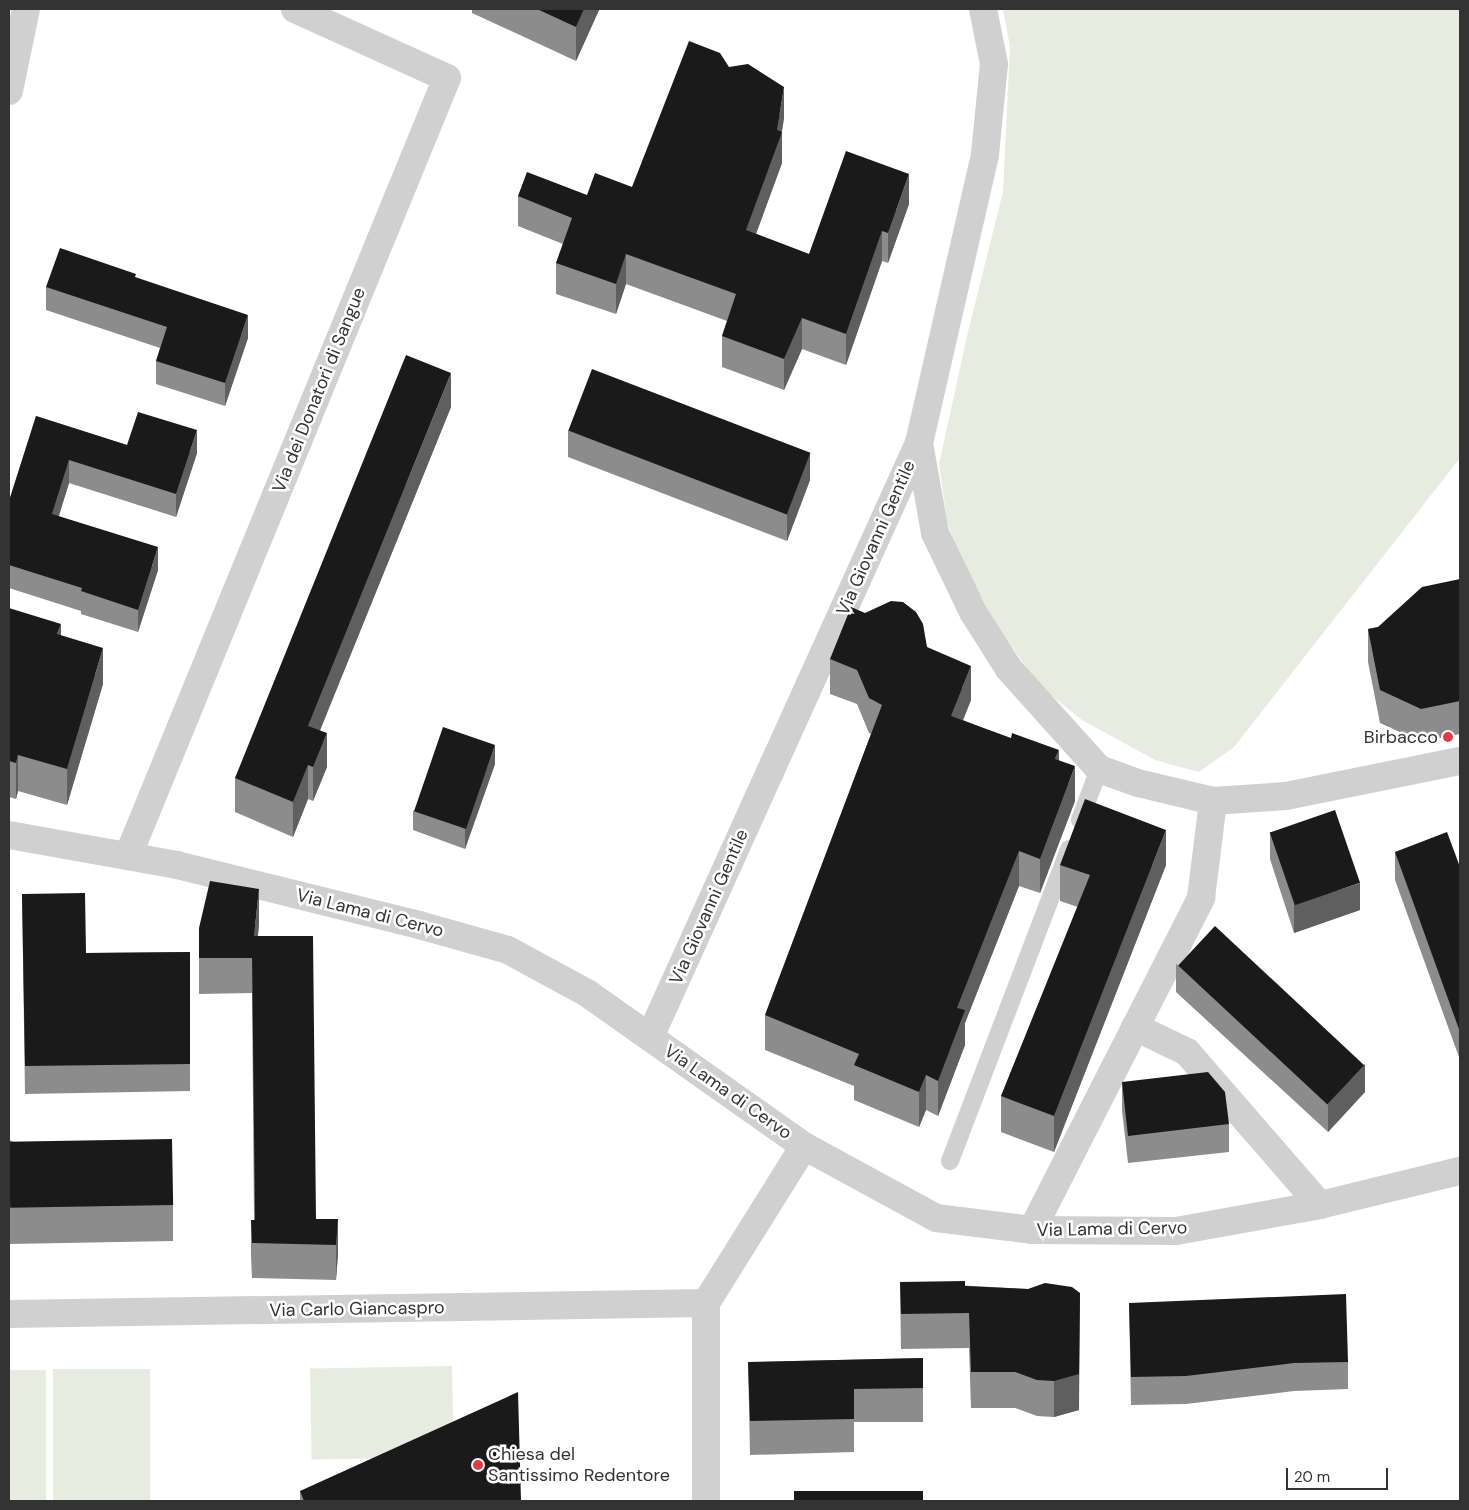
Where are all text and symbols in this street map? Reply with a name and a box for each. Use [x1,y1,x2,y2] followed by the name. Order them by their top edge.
[268,284,370,496] street label: Via dei Donatori di Sangue
[832,457,920,619] street label: Via Giovanni Gentile
[1364,726,1438,748] place label: Birbacco
[1442,731,1454,743] marker: Birbacco
[665,826,753,988] street label: Via Giovanni Gentile
[294,884,446,942] street label: Via Lama di Cervo
[660,1040,796,1144] street label: Via Lama di Cervo
[1036,1217,1188,1241] street label: Via Lama di Cervo
[269,1297,445,1321] street label: Via Carlo Giancaspro
[488,1444,670,1486] place label: Chiesa del Santissimo Redentore
[1289,1458,1392,1490] scale bar
[472,1459,484,1471] marker: Chiesa del Santissimo Redentore
[1294,1467,1330,1487] text: 20 m

